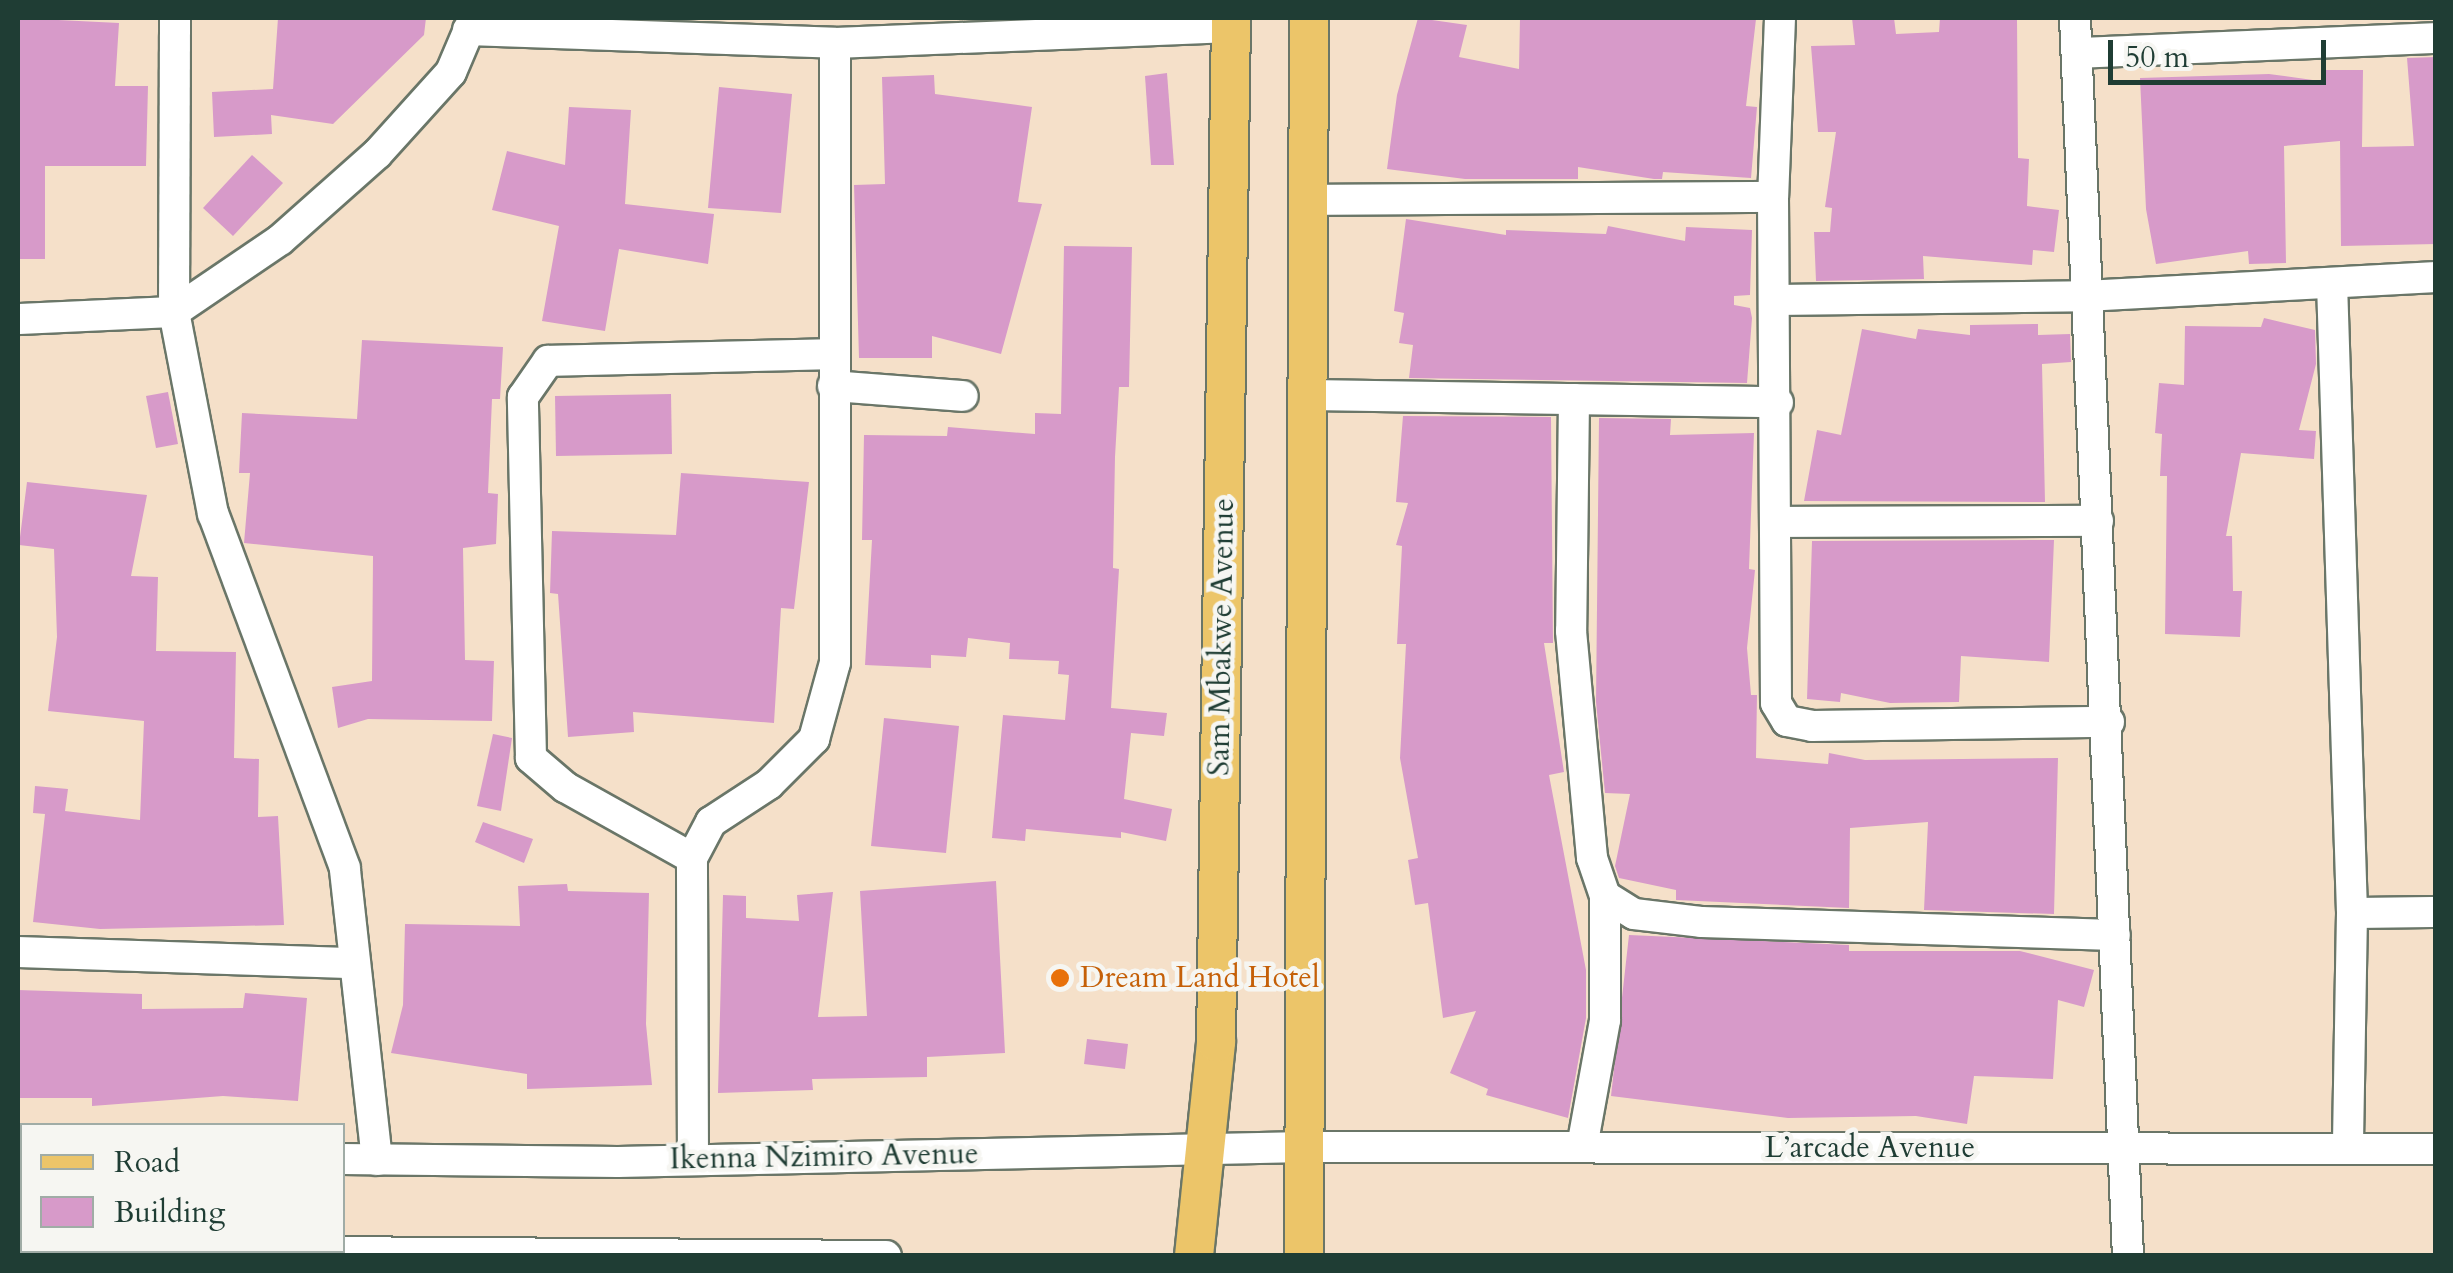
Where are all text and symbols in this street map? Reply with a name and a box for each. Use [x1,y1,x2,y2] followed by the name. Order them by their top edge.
[2113,20,2330,82] scale bar
[2125,37,2189,78] text: 50 m
[1202,498,1242,776] street label: Sam Mbakwe Avenue
[1080,960,1320,996] place label: Dream Land Hotel
[1049,967,1071,989] marker: Dream Land Hotel
[20,1123,345,1253] legend
[1765,1130,1975,1166] street label: L’arcade Avenue
[669,1136,979,1178] street label: Ikenna Nzimiro Avenue
[114,1142,180,1183] text: Road
[114,1192,225,1233] text: Building

